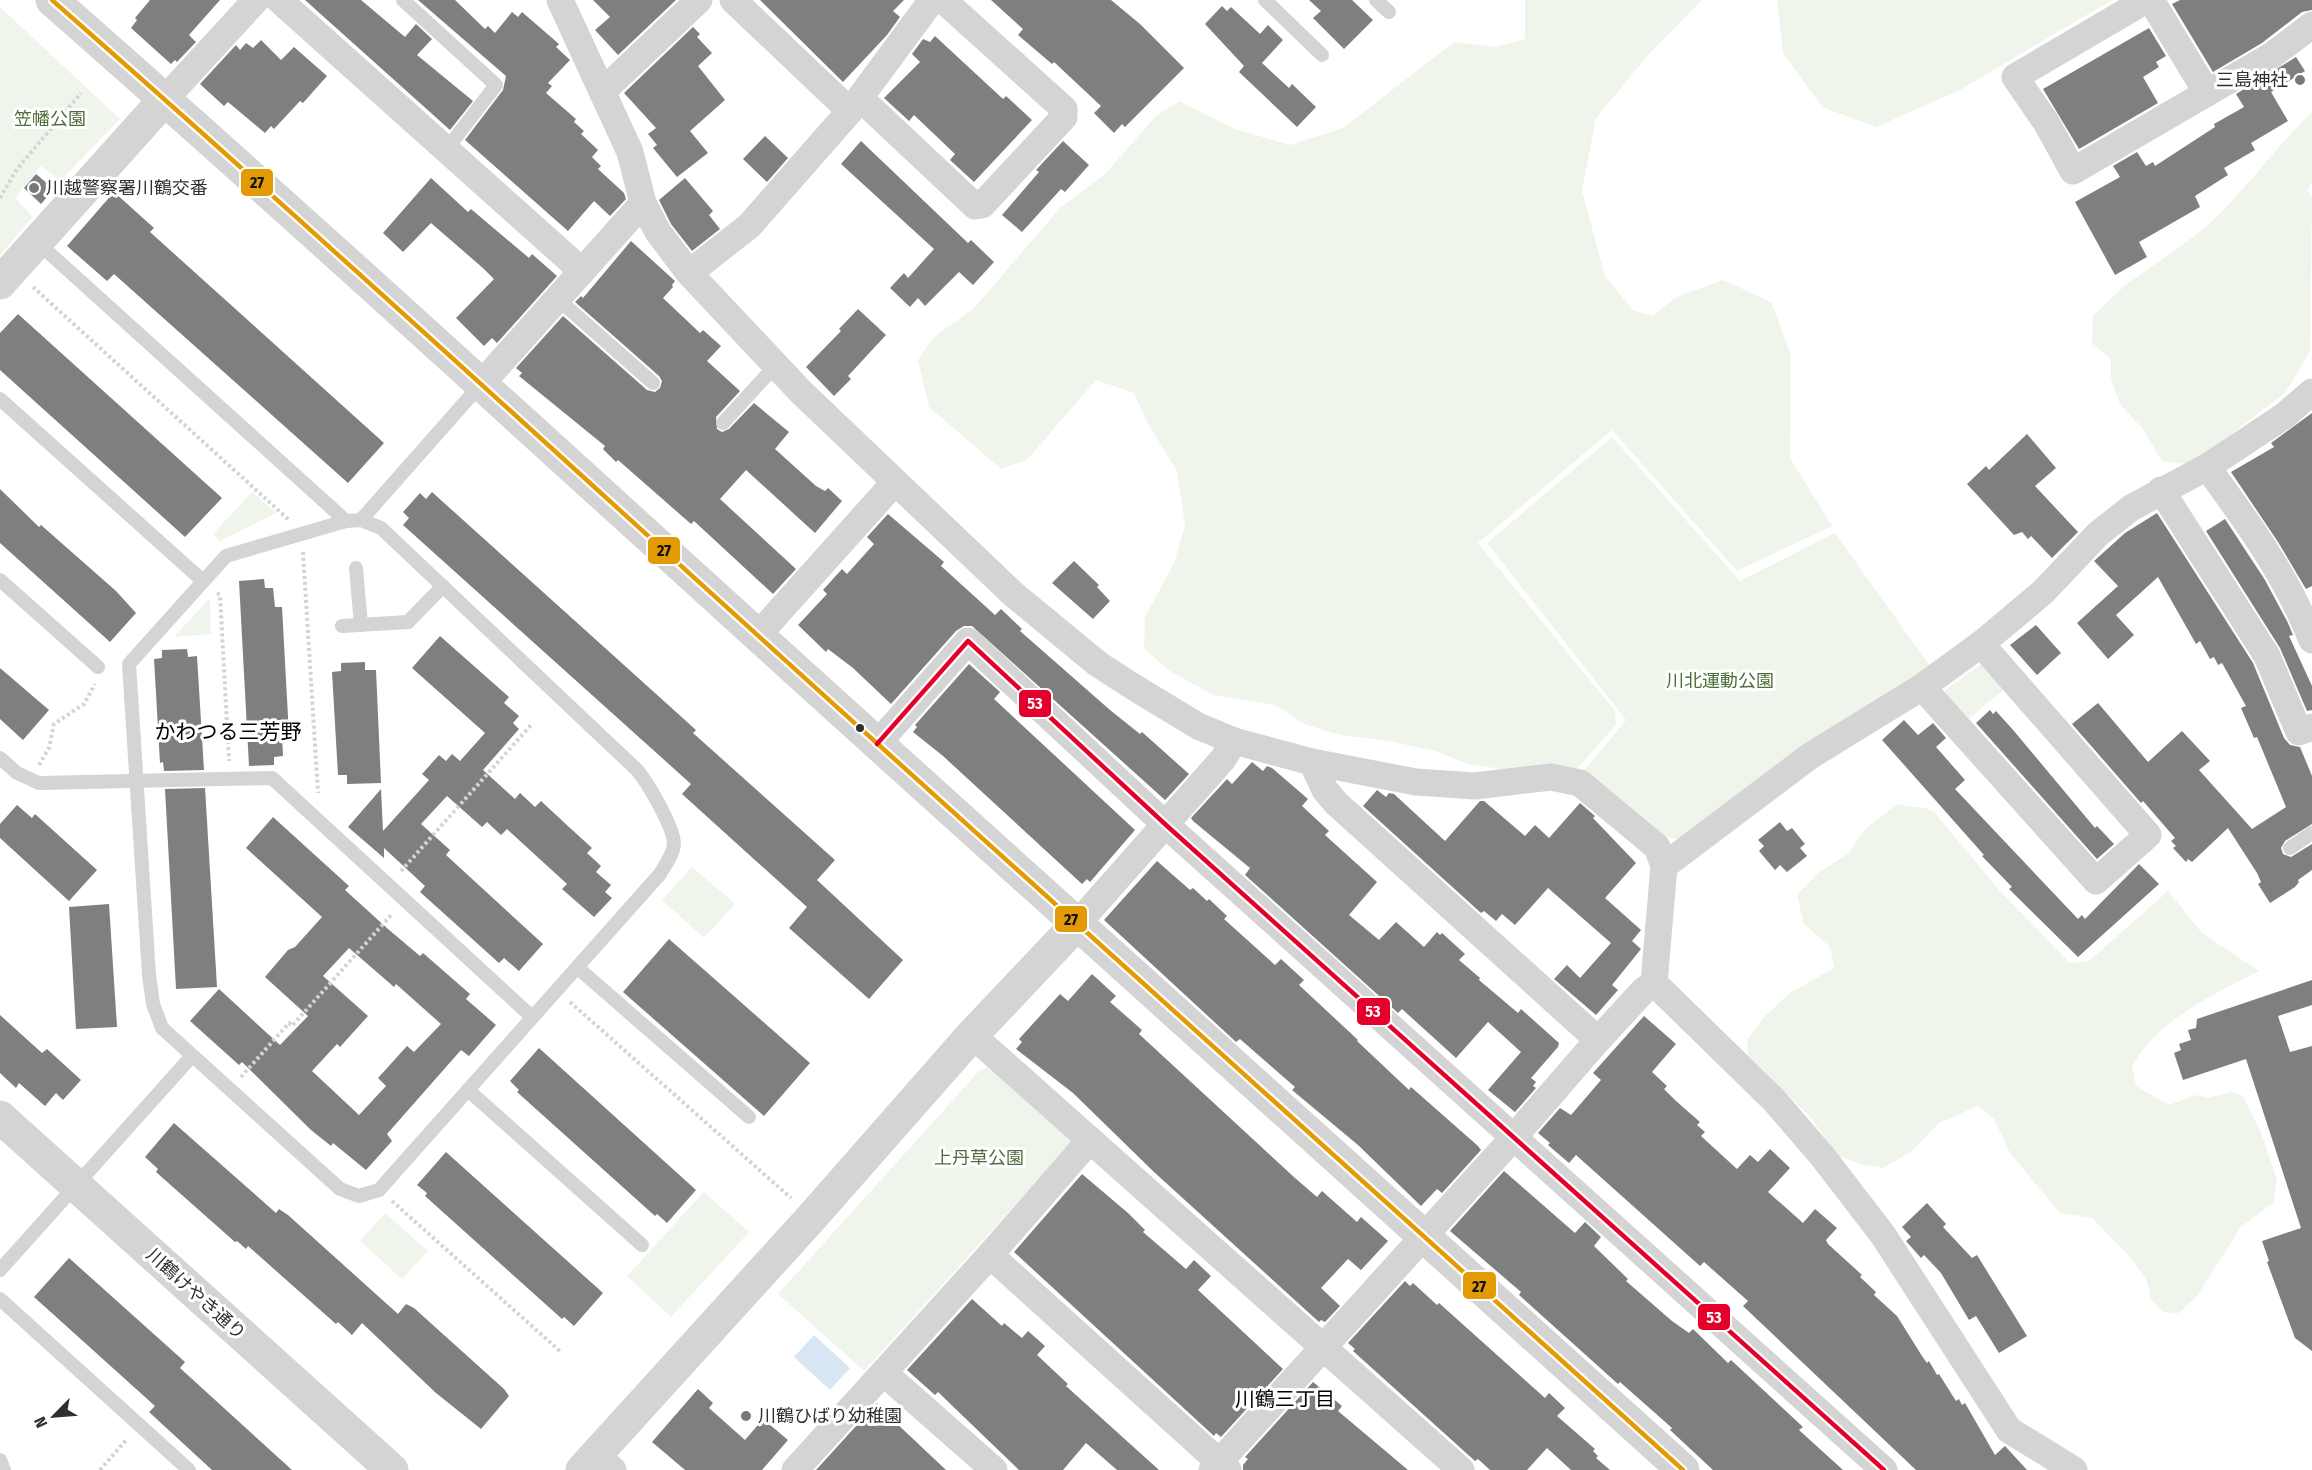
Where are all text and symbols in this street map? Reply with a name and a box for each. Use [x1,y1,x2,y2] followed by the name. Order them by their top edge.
[2216,69,2288,91] place label: 三島神社
[2293,73,2307,87] marker: 三島神社
[14,108,86,130] park label: 笠幡公園
[240,168,274,197] line badge: 27
[249,173,264,192] text: 27
[46,177,208,199] place label: 川越警察署川鶴交番
[27,181,41,195] marker: 川越警察署川鶴交番
[647,536,681,565] line badge: 27
[656,541,671,560] text: 27
[1666,670,1774,692] park label: 川北運動公園
[1018,689,1052,718] line badge: 53
[1027,694,1043,713] text: 53
[155,719,302,745] district label: かわつる三芳野
[854,722,866,734] unlabelled marker
[1054,905,1088,933] line badge: 27
[1063,910,1078,929] text: 27
[1356,997,1391,1026] line badge: 53
[1365,1002,1381,1021] text: 53
[934,1147,1024,1169] park label: 上丹草公園
[142,1244,250,1344] street label: 川鶴けやき通り
[1462,1271,1497,1300] line badge: 27
[1471,1277,1486,1296] text: 27
[1697,1303,1731,1331] line badge: 53
[1706,1308,1722,1327] text: 53
[24,1386,84,1446] north arrow
[1235,1387,1335,1411] district label: 川鶴三丁目
[758,1405,902,1427] place label: 川鶴ひばり幼稚園
[739,1409,753,1423] marker: 川鶴ひばり幼稚園
[30,1414,51,1430] text: N

